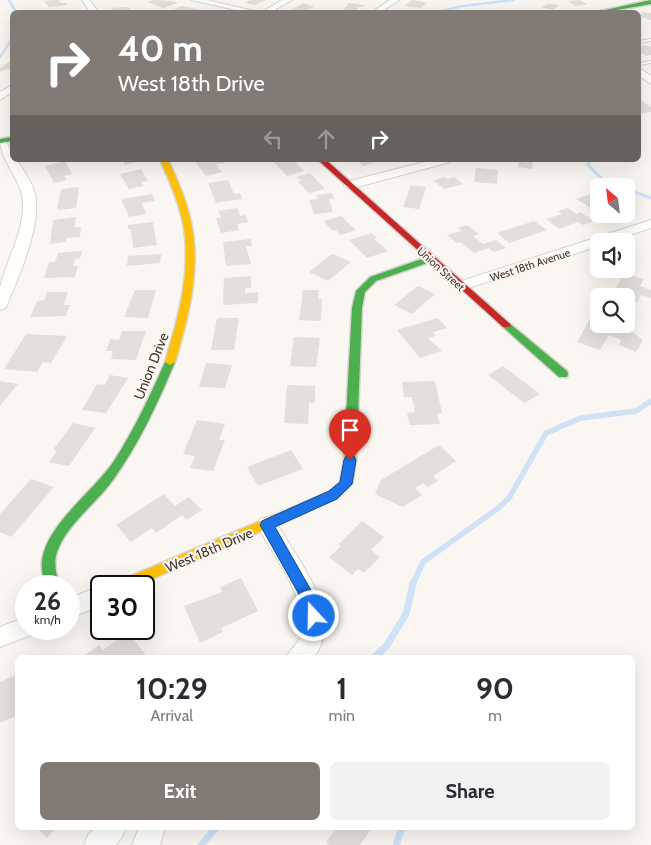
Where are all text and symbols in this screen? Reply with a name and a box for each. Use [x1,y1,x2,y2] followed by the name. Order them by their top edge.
[118,27,203,70] text: 40 m
[35,30,100,95] icon: right
[118,70,265,97] text: West 18th Drive
[259,125,287,153] icon: left
[312,125,340,153] icon: ahead
[365,125,393,153] icon: right
[590,178,635,222] north arrow
[590,178,635,333] map controls
[590,233,635,278] button: sound
[414,244,468,294] street label: Union Street
[488,245,572,285] street label: West 18th Avenue
[590,288,635,333] button: search
[129,330,173,402] street label: Union Drive
[329,409,371,460] pin
[336,416,364,444] icon: arrive
[162,523,256,577] street label: West 18th Drive
[90,575,155,640] speed limit sign: 30
[34,586,61,616] text: 26
[287,589,339,641] position arrow
[34,612,61,627] text: km/h
[136,670,208,707] text: 10:29
[336,670,347,707] text: 1
[476,670,514,707] text: 90
[151,706,193,725] text: Arrival
[329,706,355,725] text: min
[488,706,502,725] text: m
[40,762,320,820] button: Exit
[330,762,610,820] button: Share

